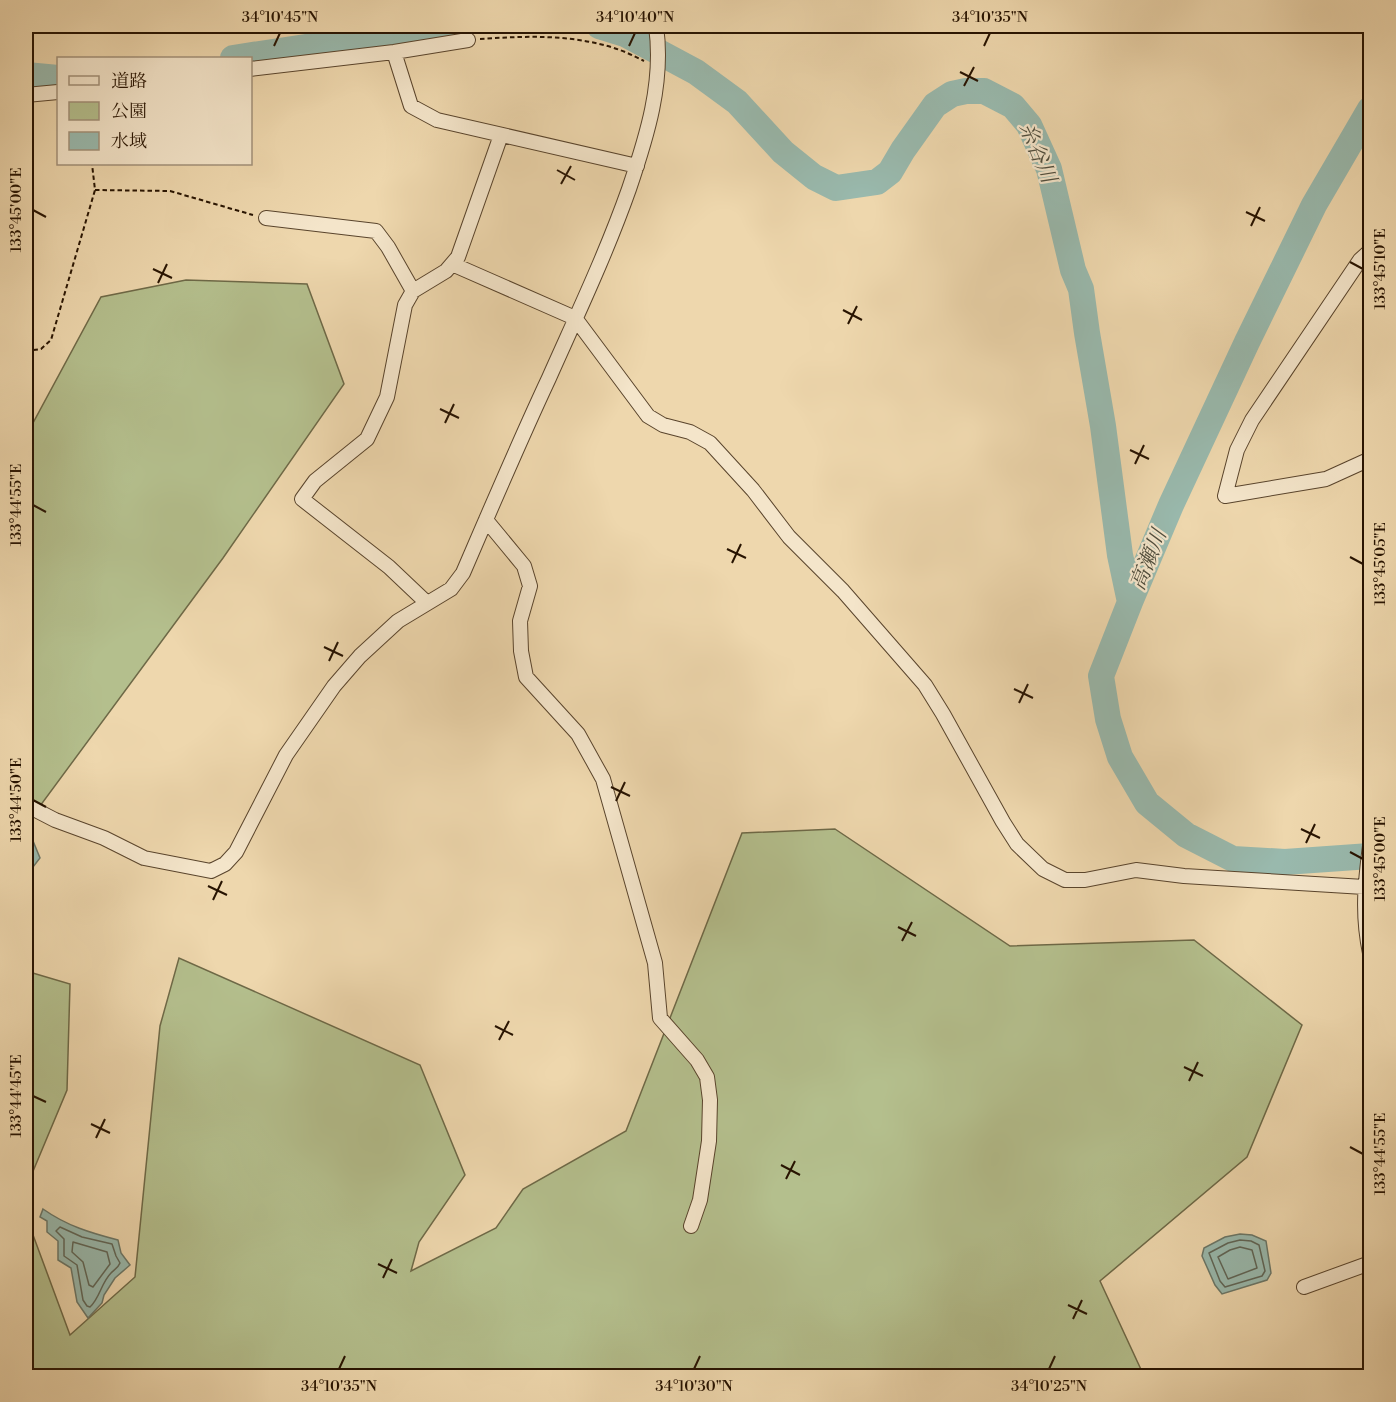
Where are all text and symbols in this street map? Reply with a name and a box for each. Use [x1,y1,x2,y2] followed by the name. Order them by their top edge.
[242,8,318,27] text: 34°10'45"N
[596,8,674,27] text: 34°10'40"N
[952,8,1028,27] text: 34°10'35"N
[57,57,252,165] legend
[111,70,147,93] text: 道路
[111,100,147,123] text: 公園
[1013,119,1062,189] water label: 糸谷川
[111,130,147,153] text: 水域
[7,167,26,253] text: 133°45'00"E
[1371,228,1390,310] text: 133°45'10"E
[7,464,26,546] text: 133°44'55"E
[1371,522,1390,606] text: 133°45'05"E
[1125,524,1174,594] water label: 高瀬川
[7,758,26,842] text: 133°44'50"E
[1371,816,1390,902] text: 133°45'00"E
[7,1054,26,1138] text: 133°44'45"E
[1371,1113,1390,1195] text: 133°44'55"E
[301,1377,377,1396] text: 34°10'35"N
[655,1377,733,1396] text: 34°10'30"N
[1011,1377,1087,1396] text: 34°10'25"N

